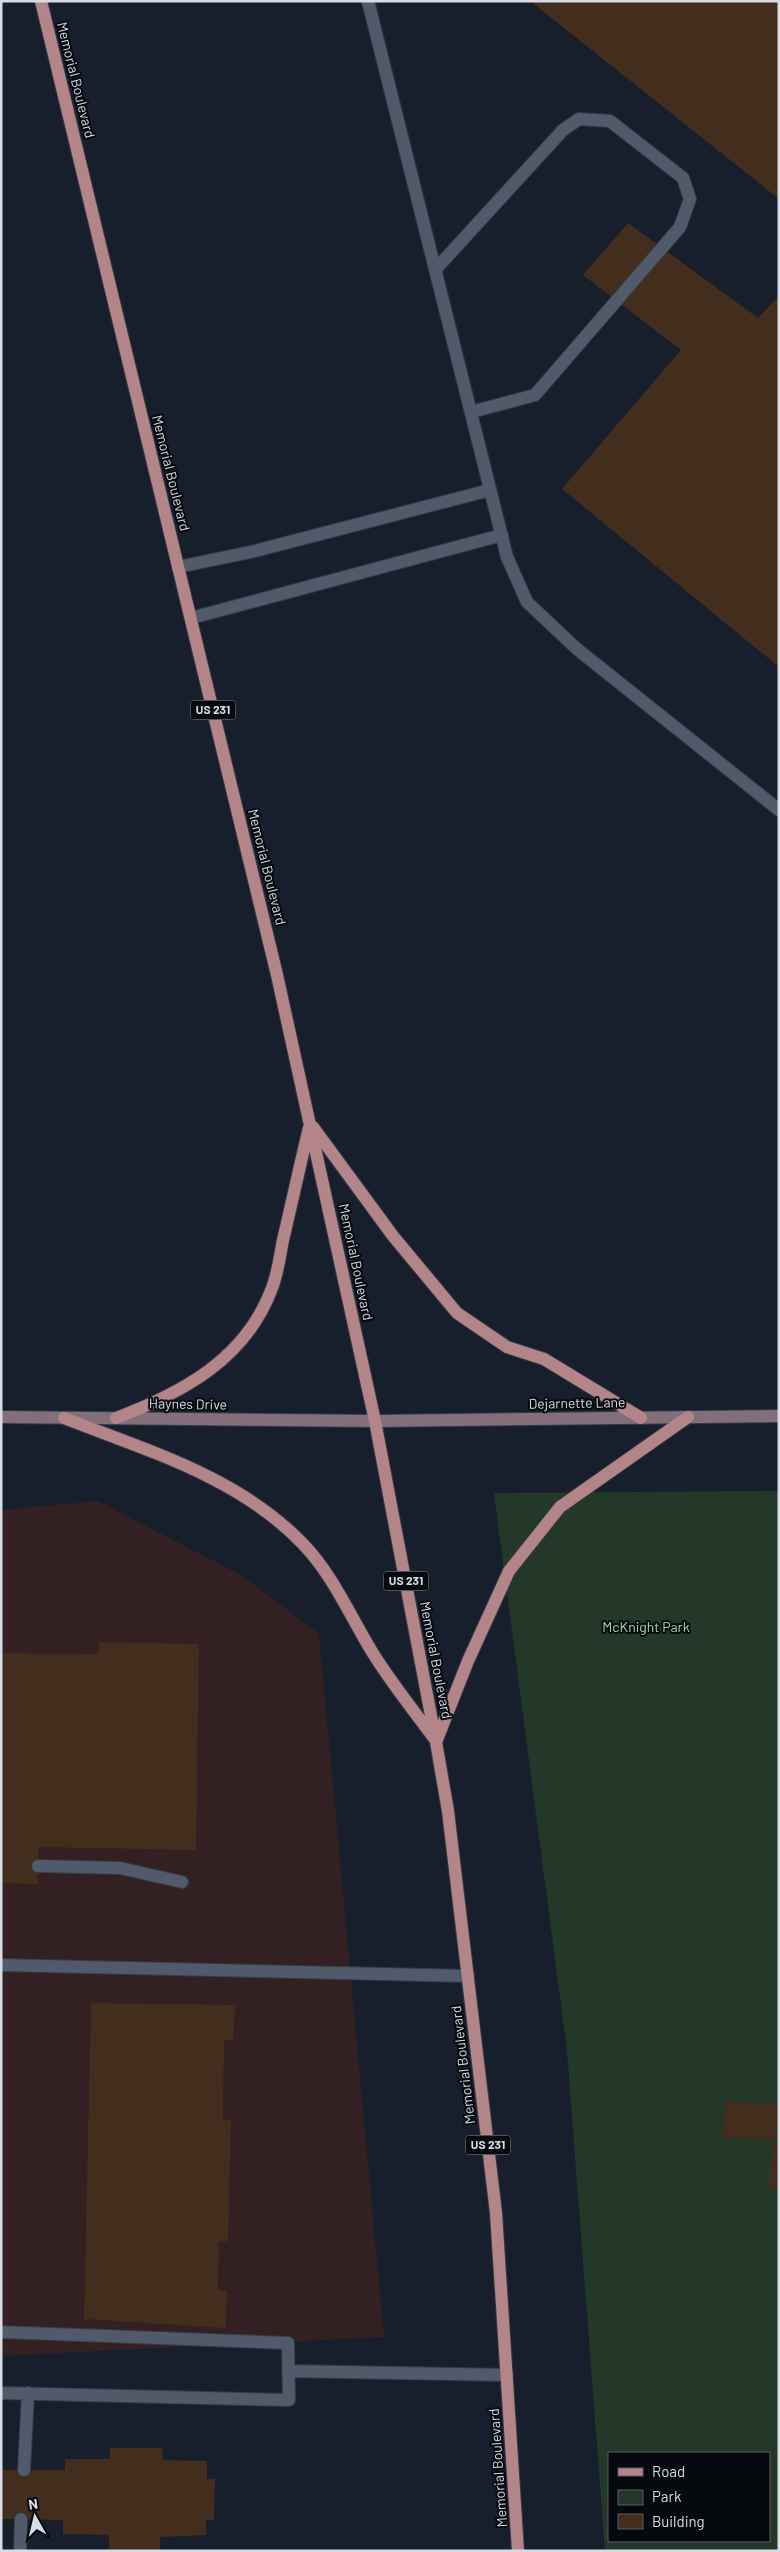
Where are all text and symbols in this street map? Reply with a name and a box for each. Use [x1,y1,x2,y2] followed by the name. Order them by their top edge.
[54,20,99,140] street label: Memorial Boulevard
[149,413,194,533] street label: Memorial Boulevard
[190,700,236,720] road number: US 231
[245,807,290,927] street label: Memorial Boulevard
[336,1202,377,1322] street label: Memorial Boulevard
[528,1393,626,1412] street label: Dejarnette Lane
[149,1394,227,1413] street label: Haynes Drive
[384,1572,428,1590] road number: US 231
[417,1600,456,1720] street label: Memorial Boulevard
[602,1618,690,1635] park label: McKnight Park
[447,2005,478,2125] street label: Memorial Boulevard
[466,2136,510,2154] road number: US 231
[485,2408,510,2528] street label: Memorial Boulevard
[608,2452,770,2542] legend
[652,2462,685,2480] text: Road
[652,2487,682,2505] text: Park
[10,2492,60,2542] north arrow
[27,2495,39,2513] text: N
[652,2512,705,2530] text: Building

